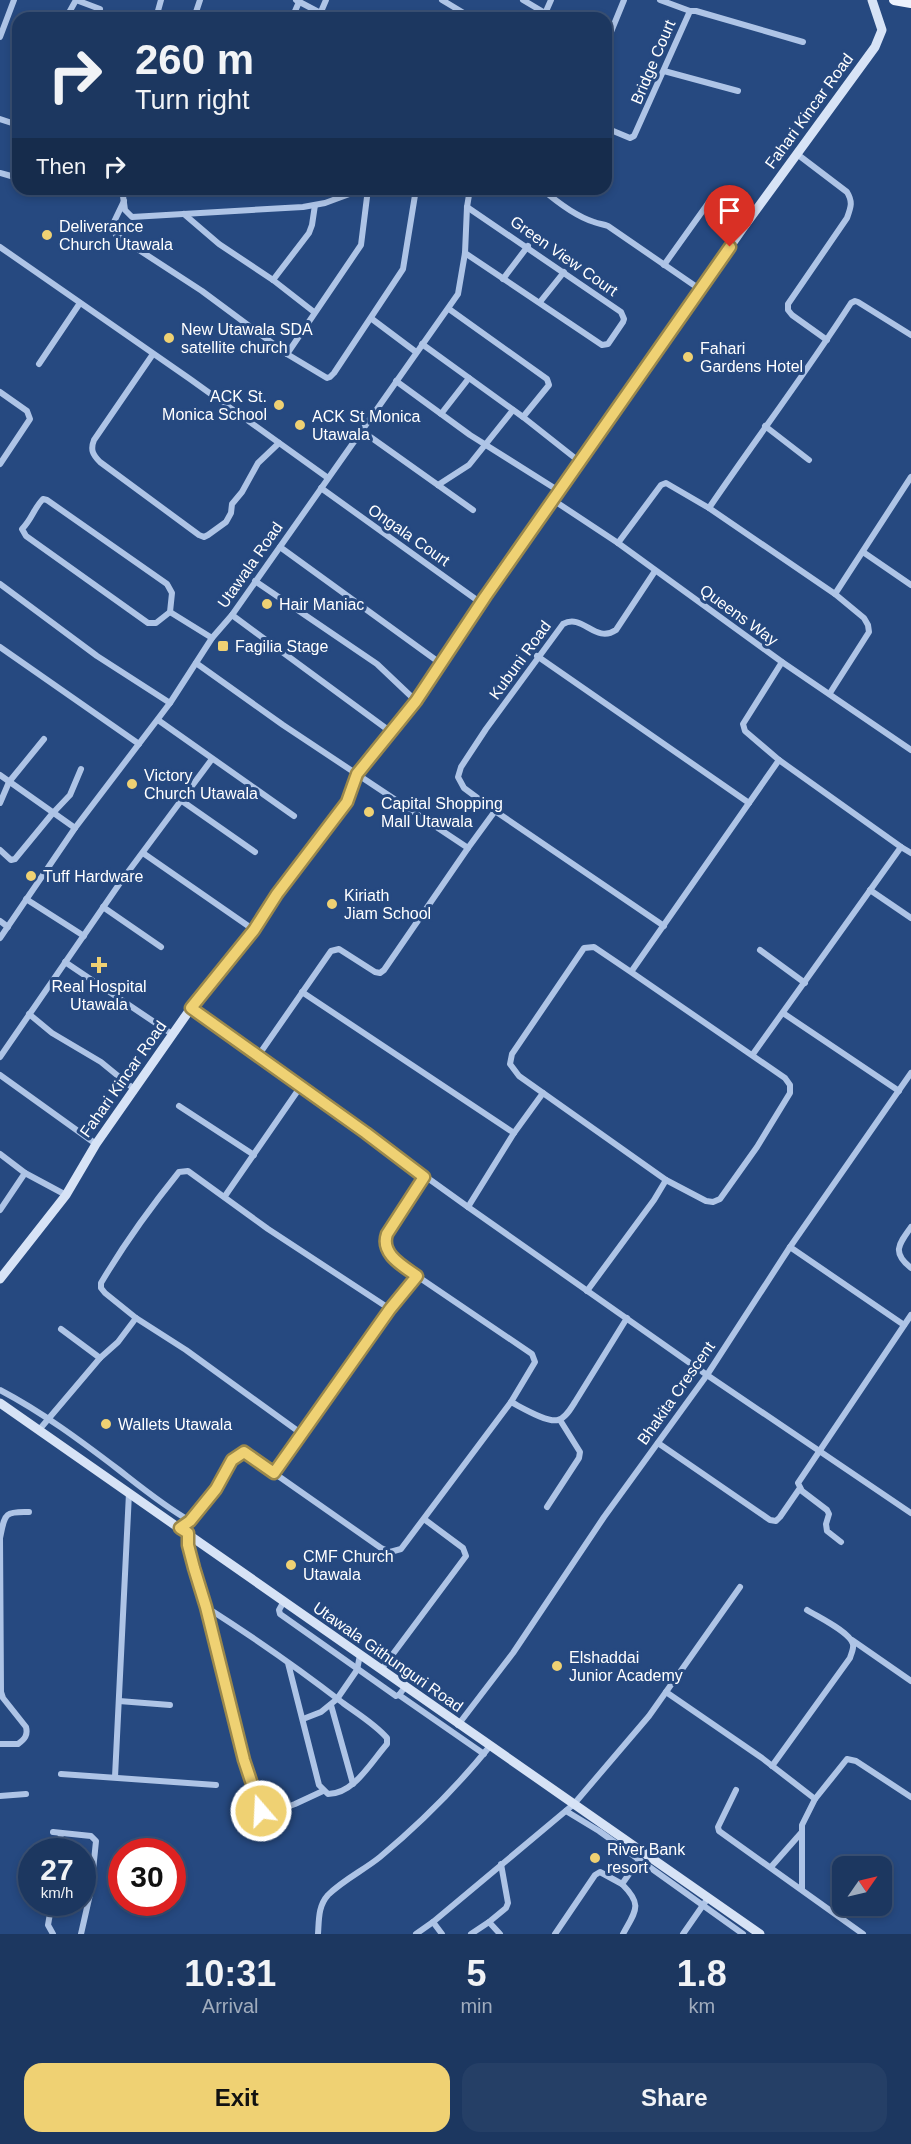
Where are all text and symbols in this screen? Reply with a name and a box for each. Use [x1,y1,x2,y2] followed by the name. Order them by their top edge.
[628,17,679,107] street label: Bridge Court
[36,36,114,114] icon: right
[135,36,254,83] text: 260 m
[762,50,856,172] street label: Fahari Kincar Road
[135,85,250,115] text: Turn right
[98,150,131,183] icon: right
[36,154,86,179] text: Then
[704,185,755,247] pin
[713,194,746,227] icon: arrive
[507,213,621,300] street label: Green View Court
[59,218,173,253] place label: Deliverance Church Utawala
[40,228,54,242] marker: Deliverance Church Utawala
[181,321,313,356] place label: New Utawala SDA satellite church
[162,331,176,345] marker: New Utawala SDA satellite church
[700,340,803,375] place label: Fahari Gardens Hotel
[681,350,695,364] marker: Fahari Gardens Hotel
[162,388,267,423] place label: ACK St. Monica School
[272,398,286,412] marker: ACK St. Monica School
[312,408,421,443] place label: ACK St Monica Utawala
[293,418,307,432] marker: ACK St Monica Utawala
[365,501,453,570] street label: Ongala Court
[214,519,286,611] street label: Utawala Road
[697,581,781,649] street label: Queens Way
[279,596,364,613] place label: Hair Maniac
[260,597,274,611] marker: Hair Maniac
[486,618,554,702] street label: Kubuni Road
[235,638,328,655] place label: Fagilia Stage
[216,639,230,653] marker: Fagilia Stage
[144,767,258,802] place label: Victory Church Utawala
[125,777,139,791] marker: Victory Church Utawala
[381,795,503,830] place label: Capital Shopping Mall Utawala
[362,805,376,819] marker: Capital Shopping Mall Utawala
[43,868,144,885] place label: Tuff Hardware
[24,869,38,883] marker: Tuff Hardware
[344,887,431,922] place label: Kiriath Jiam School
[325,897,339,911] marker: Kiriath Jiam School
[90,956,108,974] marker: Real Hospital Utawala
[51,978,147,1013] place label: Real Hospital Utawala
[77,1018,169,1140] street label: Fahari Kincar Road
[634,1338,718,1448] street label: Bhakita Crescent
[118,1416,232,1433] place label: Wallets Utawala
[99,1417,113,1431] marker: Wallets Utawala
[303,1548,394,1583] place label: CMF Church Utawala
[284,1558,298,1572] marker: CMF Church Utawala
[310,1599,466,1715] street label: Utawala Githunguri Road
[569,1649,683,1684] place label: Elshaddai Junior Academy
[550,1659,564,1673] marker: Elshaddai Junior Academy
[229,1779,293,1843] position arrow
[108,1838,186,1916] speed limit sign: 30
[607,1841,686,1876] place label: River Bank resort
[588,1851,602,1865] marker: River Bank resort
[40,1853,74,1886] text: 27
[832,1856,892,1916] north arrow
[832,1856,892,1916] map controls
[41,1884,73,1901] text: km/h
[184,1953,276,1994] text: 10:31
[466,1953,487,1994] text: 5
[677,1953,727,1994] text: 1.8
[202,1995,259,2017] text: Arrival
[460,1995,493,2017] text: min
[688,1995,715,2017] text: km
[24,2063,450,2132] button: Exit
[462,2063,887,2132] button: Share

